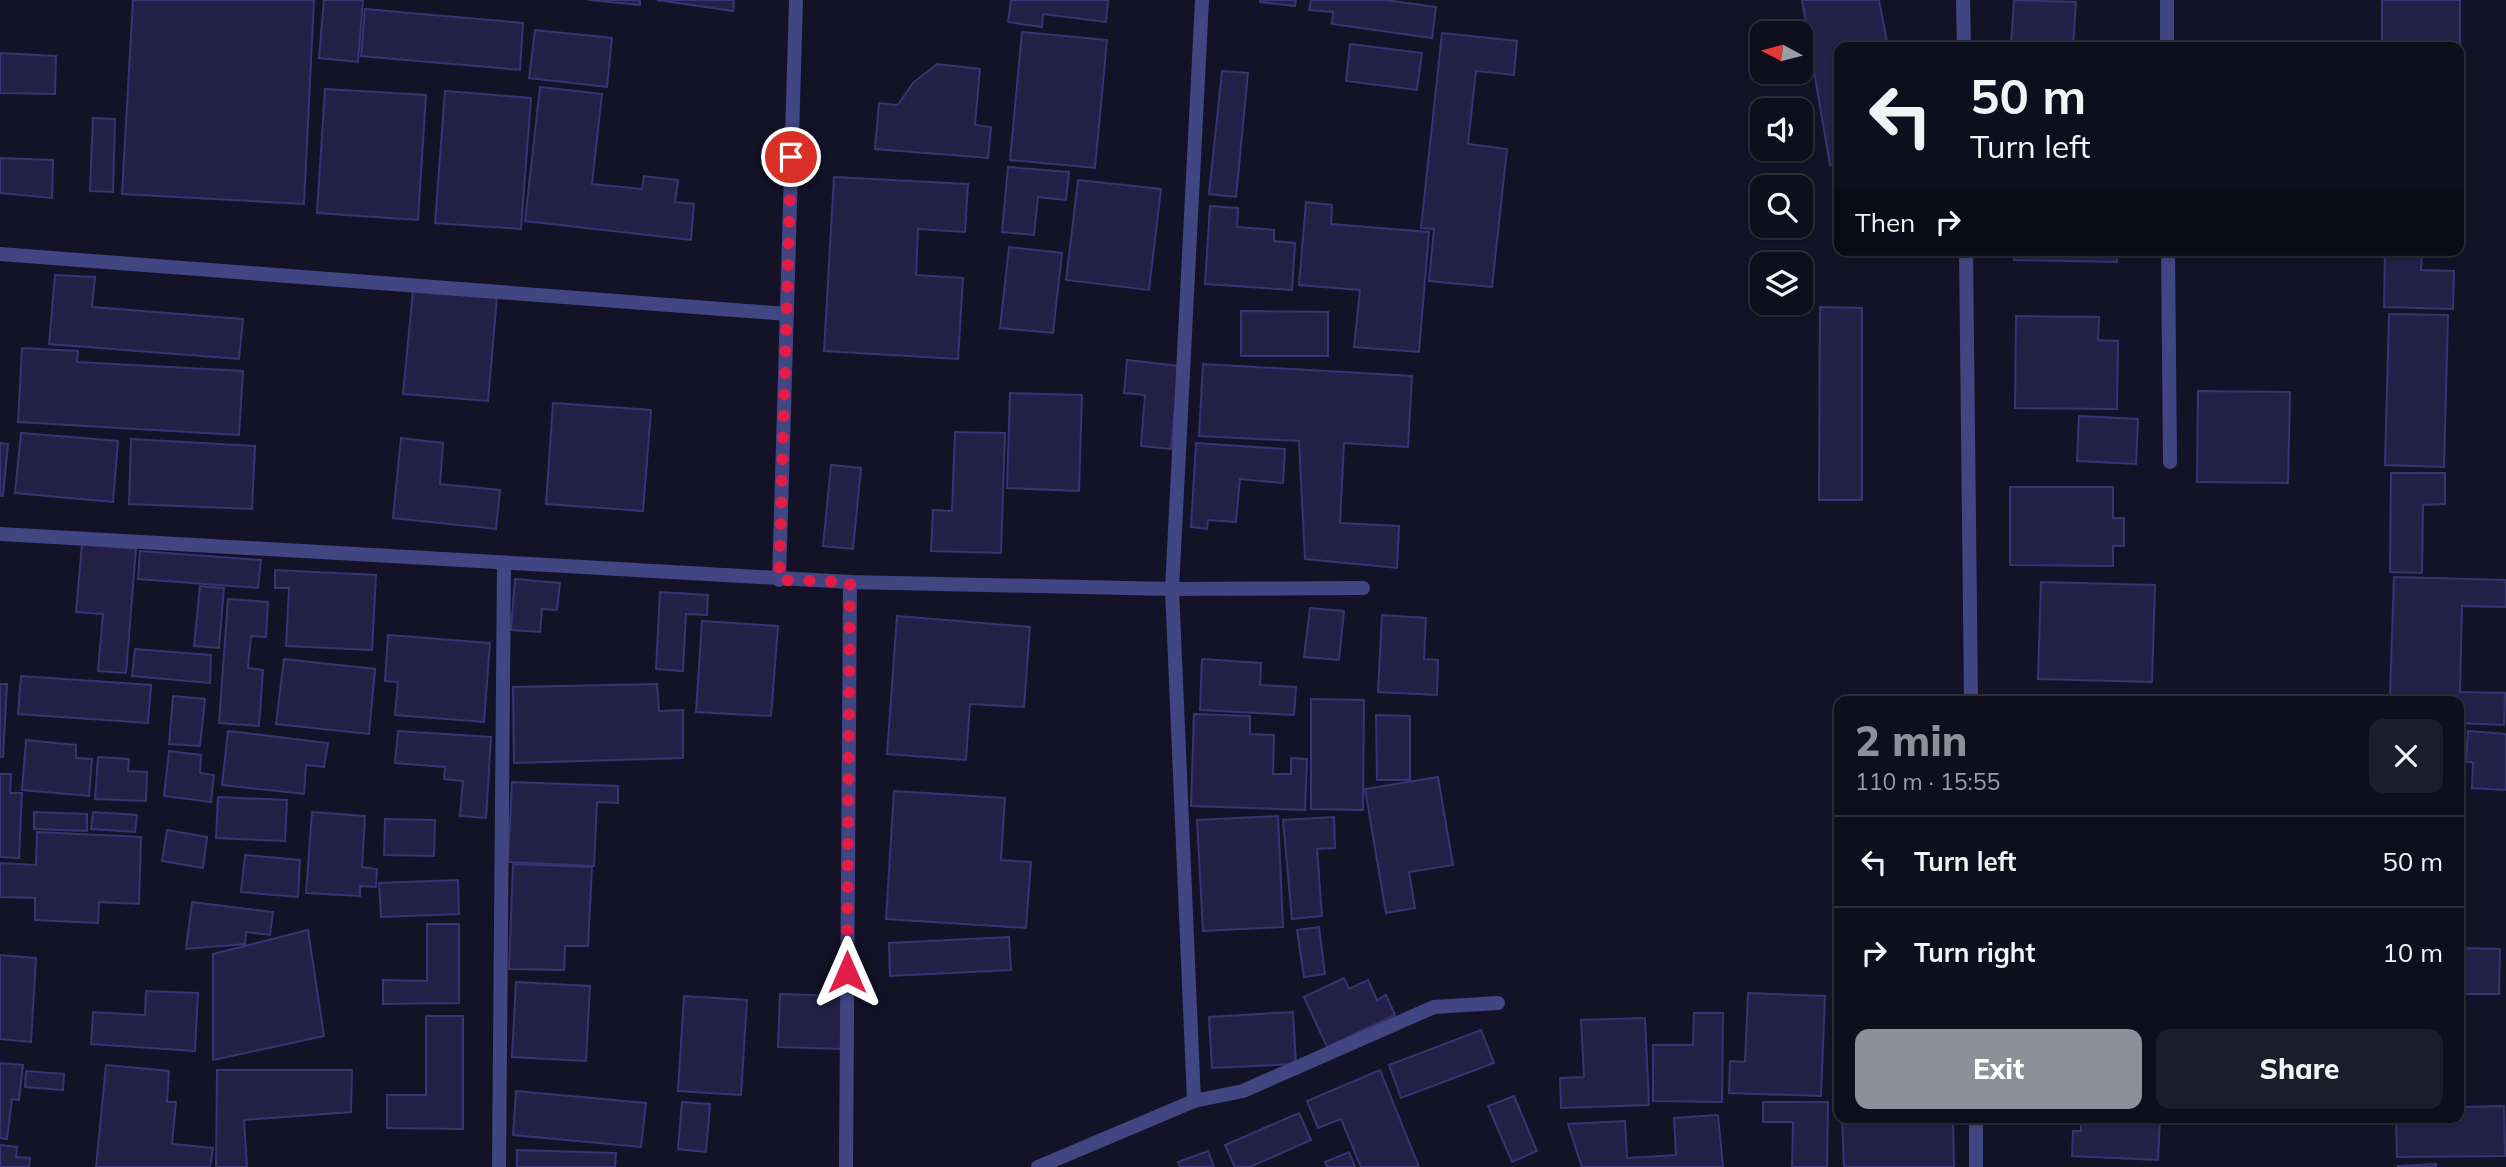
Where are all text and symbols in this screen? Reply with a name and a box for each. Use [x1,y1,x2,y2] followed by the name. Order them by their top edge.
[1750,21,1813,84] north arrow
[1750,21,1813,315] map controls
[1970,65,2086,126] text: 50 m
[1855,70,1946,161] icon: left
[1750,98,1813,161] button: sound
[1970,126,2090,166] text: Turn left
[761,127,821,187] pin
[772,138,810,176] icon: arrive
[1750,175,1813,238] button: search
[1929,203,1967,241] icon: right
[1855,206,1915,239] text: Then
[1750,252,1813,315] button: layers
[1855,714,1968,767] text: 2 min
[2369,719,2443,793] button: close
[1855,767,2000,796] text: 110 m · 15:55
[1855,843,1893,881] icon: left
[1914,845,2016,878] text: Turn left
[2382,845,2443,878] text: 50 m
[1855,934,1893,972] icon: right
[810,935,884,1009] position arrow
[1914,936,2035,969] text: Turn right
[2382,936,2443,969] text: 10 m
[1855,1029,2142,1109] button: Exit
[2156,1029,2443,1109] button: Share

